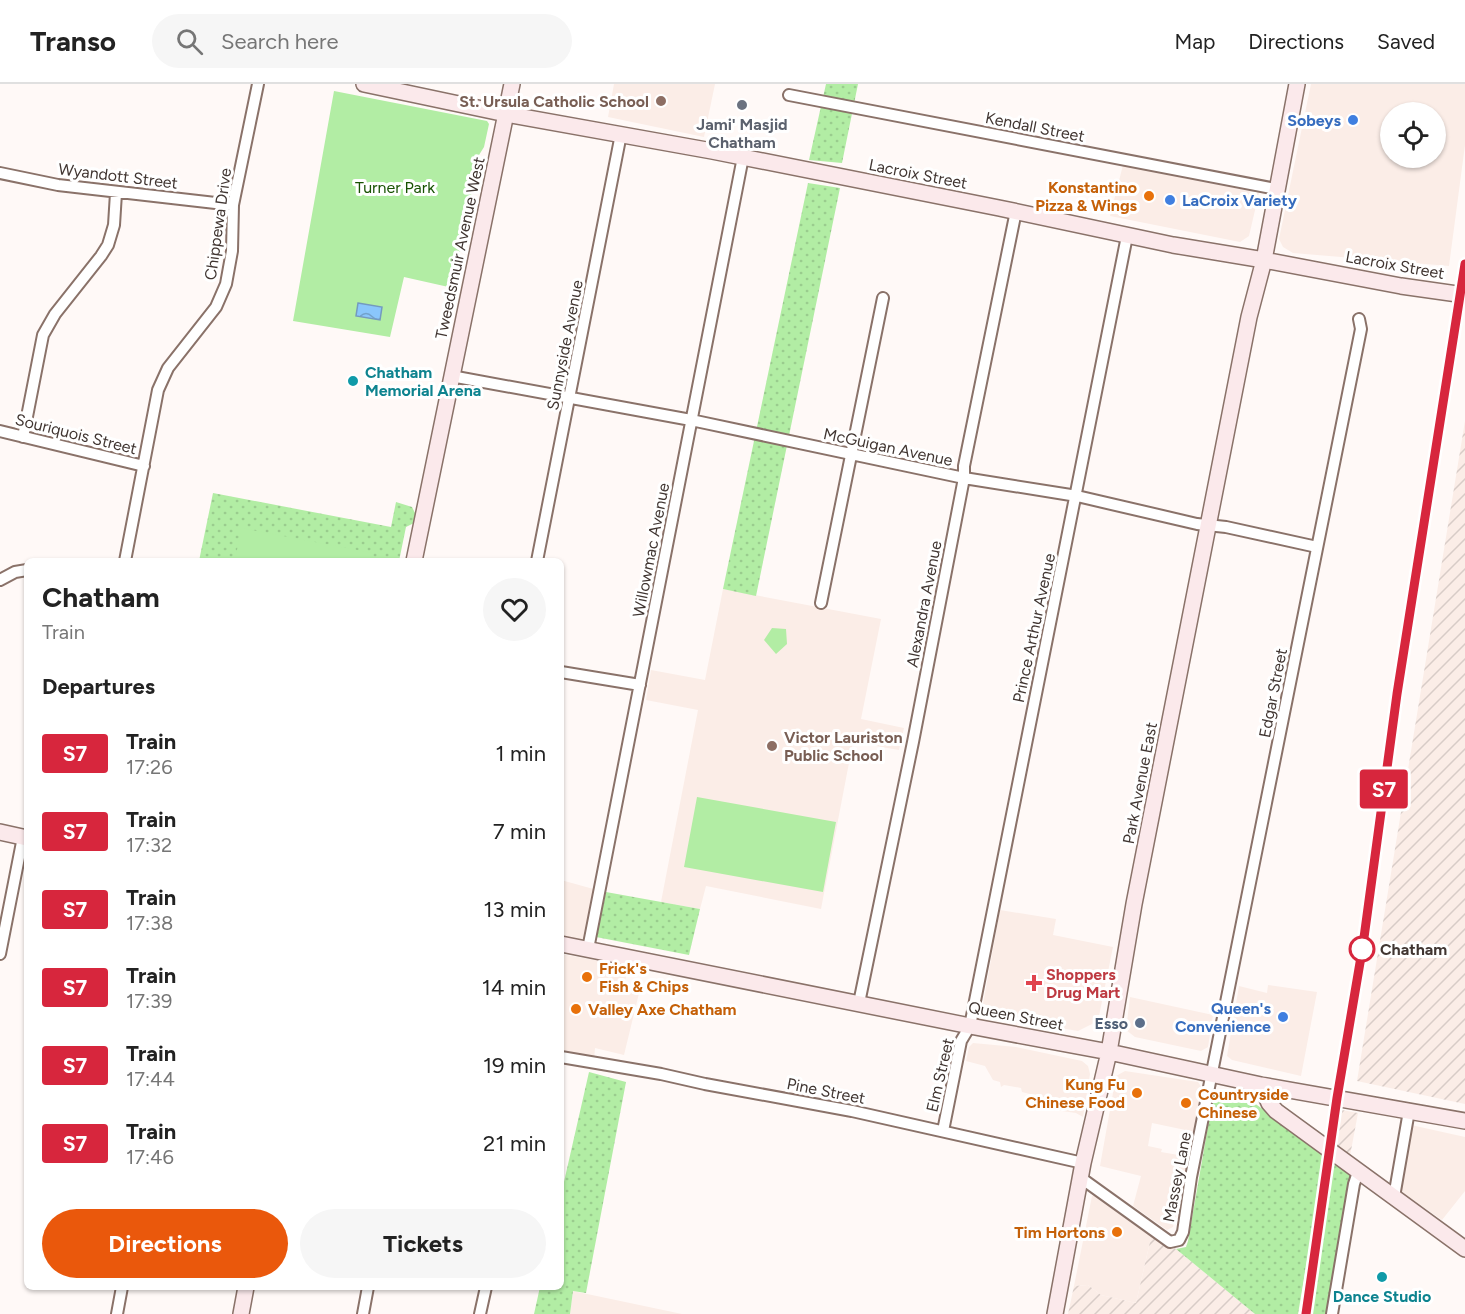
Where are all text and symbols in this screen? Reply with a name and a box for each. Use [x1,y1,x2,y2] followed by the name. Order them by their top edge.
[152,14,572,68] search box
[30,24,116,58] text: Transo
[173,25,206,58] icon: search
[221,28,339,55] text: Search here
[1174,29,1215,54] text: Map
[1248,29,1344,54] text: Directions
[1377,29,1435,54] text: Saved
[459,92,649,111] place label: St. Ursula Catholic School
[654,94,668,108] marker: St. Ursula Catholic School
[735,98,749,112] marker: Jami' Masjid Chatham
[1380,102,1446,168] map controls
[1380,102,1446,168] button: locate
[984,108,1086,146] street label: Kendall Street
[1287,111,1342,130] place label: Sobeys
[1346,113,1360,127] marker: Sobeys
[696,115,788,152] place label: Jami' Masjid Chatham
[431,155,489,341] street label: Tweedsmuir Avenue West
[867,155,969,193] street label: Lacroix Street
[57,159,179,193] street label: Wyandott Street
[201,166,235,281] street label: Chippewa Drive
[355,178,435,197] park label: Turner Park
[1035,178,1138,215] place label: Konstantino Pizza & Wings
[1142,189,1156,203] marker: Konstantino Pizza & Wings
[1182,191,1298,210] place label: LaCroix Variety
[1163,193,1177,207] marker: LaCroix Variety
[1344,247,1446,283] street label: Lacroix Street
[543,278,587,412] street label: Sunnyside Avenue
[365,363,481,400] place label: Chatham Memorial Arena
[346,374,360,388] marker: Chatham Memorial Arena
[13,410,139,458] street label: Souriquois Street
[822,424,955,470] street label: McGuigan Avenue
[629,481,673,619] street label: Willowmac Avenue
[902,539,946,669] street label: Alexandra Avenue
[1009,551,1059,704] street label: Prince Arthur Avenue
[483,578,546,641] button: heart
[42,580,160,614] text: Chatham
[42,620,85,644] text: Train
[1255,647,1291,739] street label: Edgar Street
[42,673,155,700] text: Departures
[1119,721,1161,845] street label: Park Avenue East
[126,728,176,755] text: Train
[784,728,903,765] place label: Victor Lauriston Public School
[765,739,779,753] marker: Victor Lauriston Public School
[495,740,546,767] text: 1 min
[63,741,87,766] text: S7
[126,755,173,779] text: 17:26
[1357,770,1411,808] line badge: S7
[1372,777,1396,802] text: S7
[126,806,176,833] text: Train
[493,818,546,845] text: 7 min
[63,819,87,844] text: S7
[126,833,172,857] text: 17:32
[126,884,176,911] text: Train
[483,896,546,923] text: 13 min
[63,897,87,922] text: S7
[126,911,173,935] text: 17:38
[1349,936,1375,962] marker: Chatham
[1380,940,1447,959] place label: Chatham
[599,959,689,996] place label: Frick's Fish & Chips
[126,962,176,989] text: Train
[1046,965,1121,1002] place label: Shoppers Drug Mart
[580,970,594,984] marker: Frick's Fish & Chips
[482,974,546,1001] text: 14 min
[63,975,87,1000] text: S7
[1027,976,1041,990] marker: Shoppers Drug Mart
[126,989,172,1013] text: 17:39
[967,997,1065,1035] street label: Queen Street
[1175,999,1272,1036] place label: Queen's Convenience
[588,1000,737,1019] place label: Valley Axe Chatham
[569,1002,583,1016] marker: Valley Axe Chatham
[1276,1010,1290,1024] marker: Queen's Convenience
[1094,1014,1128,1033] place label: Esso
[1133,1016,1147,1030] marker: Esso
[922,1036,958,1114] street label: Elm Street
[126,1040,176,1067] text: Train
[483,1052,546,1079] text: 19 min
[63,1053,87,1078] text: S7
[126,1067,175,1091] text: 17:44
[785,1074,867,1108] street label: Pine Street
[1025,1075,1125,1112] place label: Kung Fu Chinese Food
[1198,1085,1289,1122] place label: Countryside Chinese
[1130,1086,1144,1100] marker: Kung Fu Chinese Food
[1179,1096,1193,1110] marker: Countryside Chinese
[126,1118,176,1145] text: Train
[483,1130,546,1157] text: 21 min
[1159,1130,1195,1224] street label: Massey Lane
[63,1131,87,1156] text: S7
[126,1145,174,1169] text: 17:46
[42,1209,288,1278] button: Directions
[300,1209,546,1278] button: Tickets
[1014,1223,1106,1242] place label: Tim Hortons
[1110,1225,1124,1239] marker: Tim Hortons
[1375,1270,1389,1284] marker: Dance Studio
[1333,1287,1431,1306] place label: Dance Studio

